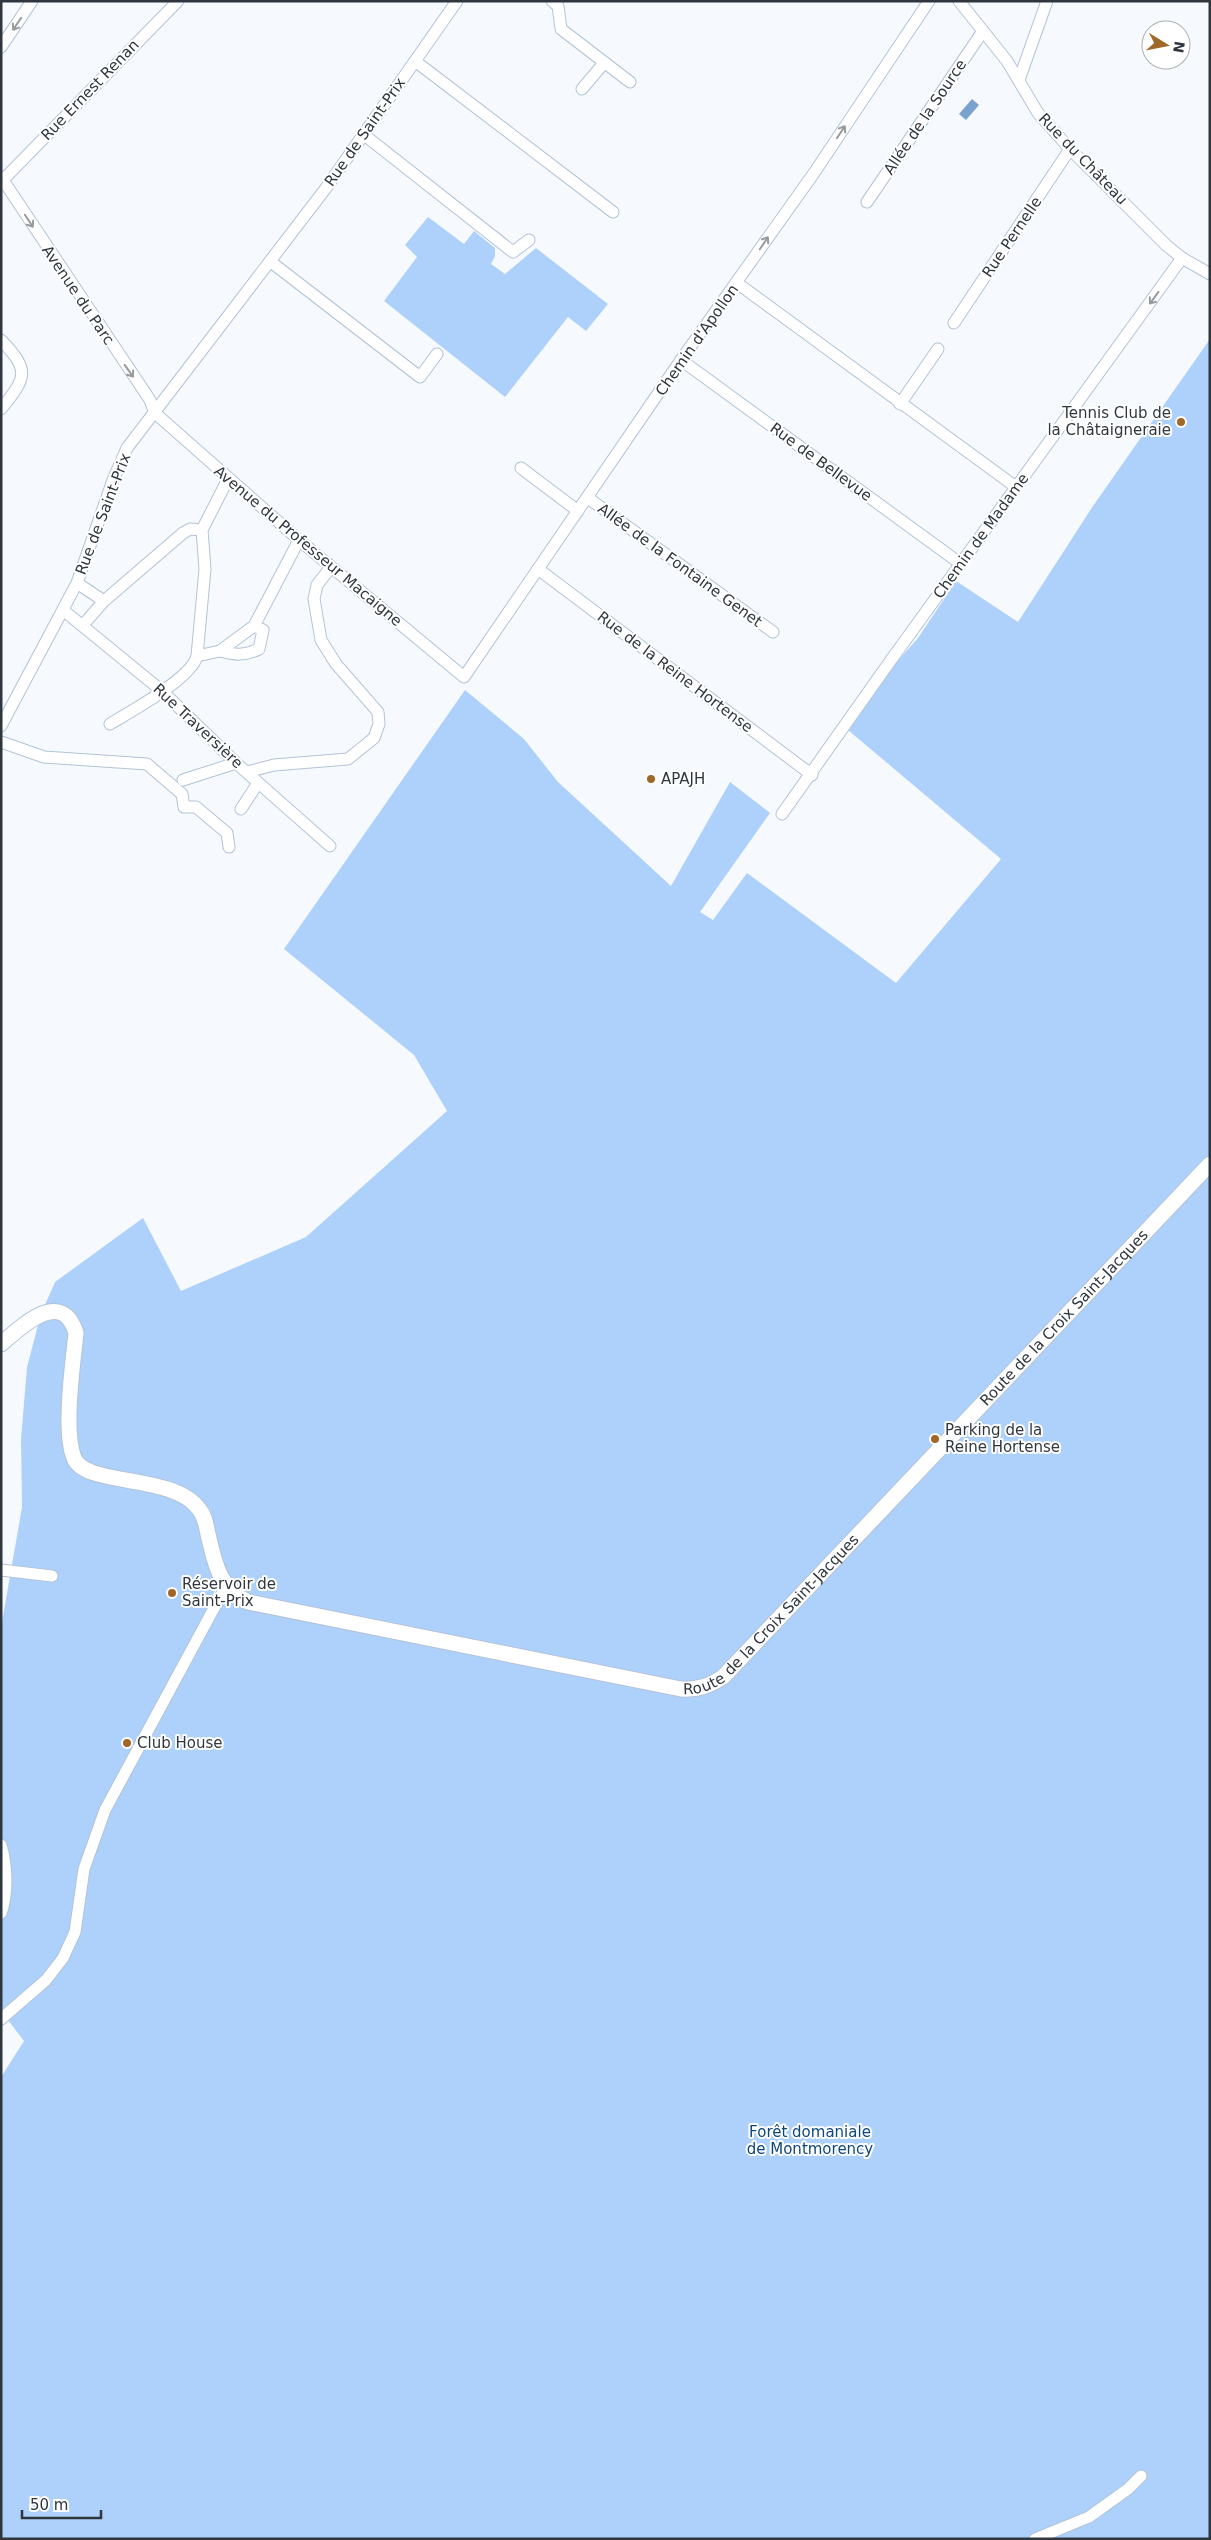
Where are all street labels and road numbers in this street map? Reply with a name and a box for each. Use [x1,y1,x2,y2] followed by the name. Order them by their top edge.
[37,36,143,144] street label: Rue Ernest Renan
[880,56,970,178] street label: Allée de la Source
[321,74,409,190] street label: Rue de Saint-Prix
[1035,110,1131,208] street label: Rue du Château
[978,193,1046,281] street label: Rue Pernelle
[38,242,118,348] street label: Avenue du Parc
[652,281,742,399] street label: Chemin d'Apollon
[767,419,875,505] street label: Rue de Bellevue
[72,451,134,577] street label: Rue de Saint-Prix
[210,462,406,630] street label: Avenue du Professeur Macaigne
[929,470,1033,602] street label: Chemin de Madame
[594,499,766,631] street label: Allée de la Fontaine Genet
[594,608,756,736] street label: Rue de la Reine Hortense
[149,680,247,772] street label: Rue Traversière
[976,1226,1152,1410] street label: Route de la Croix Saint-Jacques
[683,1530,863,1698] street label: Route de la Croix Saint-Jacques

